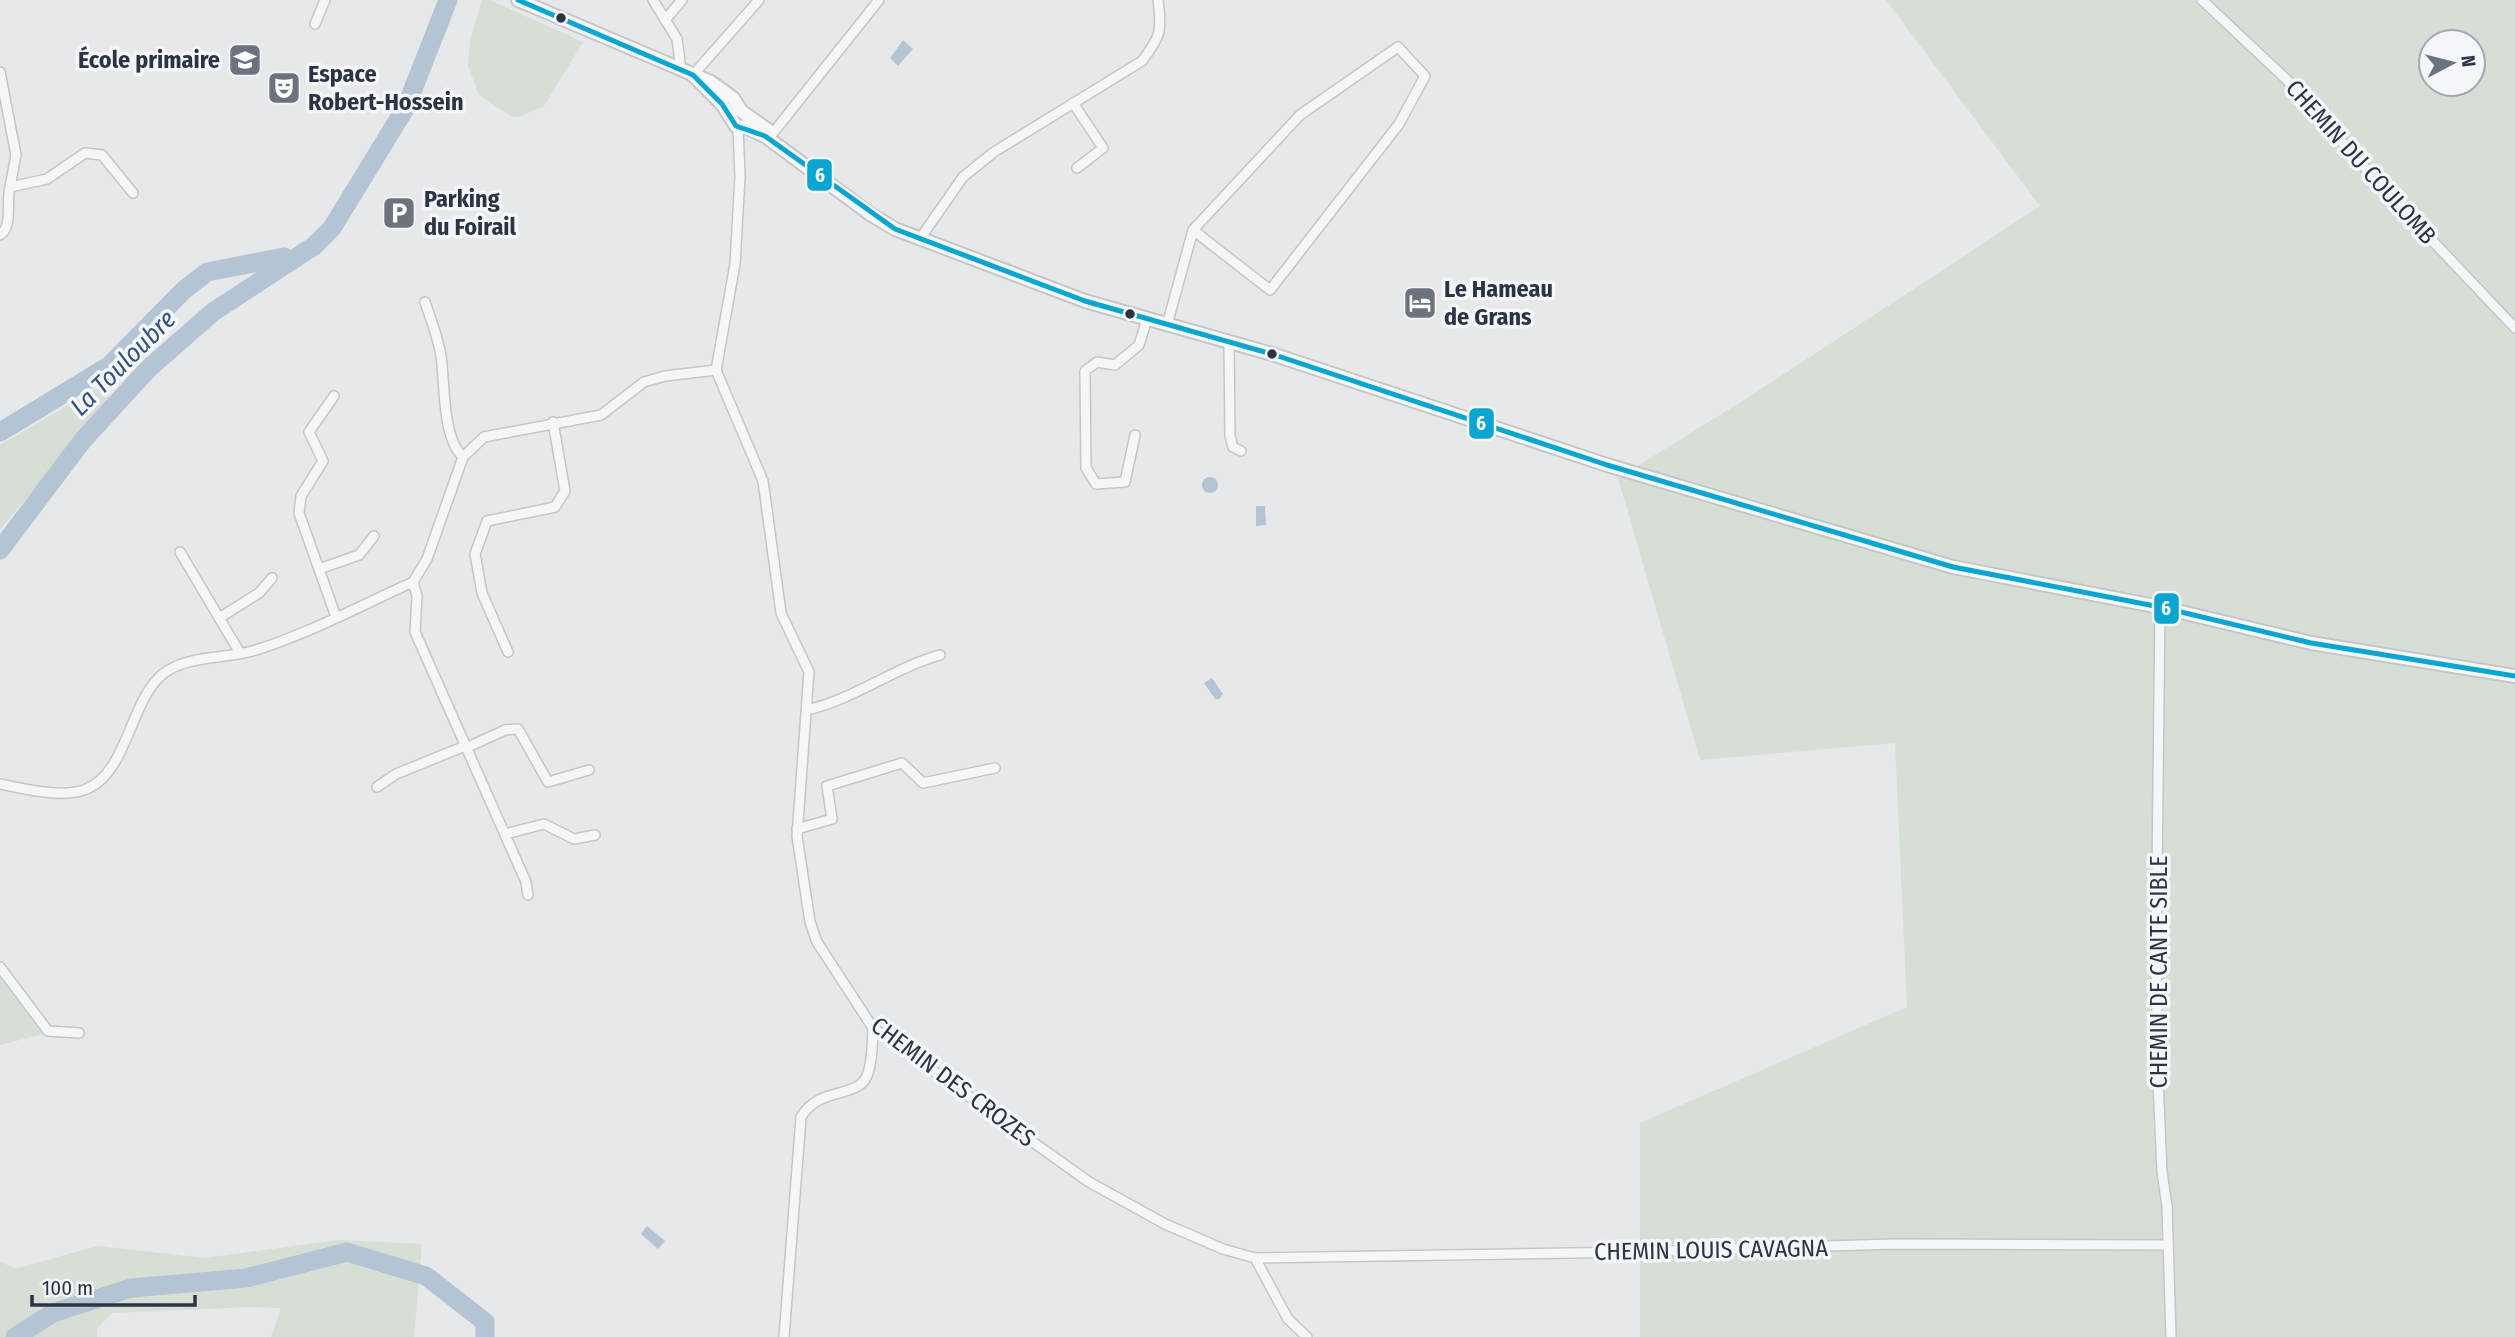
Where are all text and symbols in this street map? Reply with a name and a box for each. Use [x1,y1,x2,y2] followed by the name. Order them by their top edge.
[554,11,568,25] unlabelled marker
[2417,28,2487,98] north arrow
[226,41,264,79] school or university icon: École primaire
[78,45,220,74] place label: École primaire
[2456,54,2480,68] text: N
[308,60,464,116] place label: Espace Robert-Hossein
[265,69,303,107] theatre icon: Espace Robert-Hossein
[2280,74,2442,250] street label: CHEMIN DU COULOMB
[806,158,833,192] line badge: 6
[815,164,825,187] text: 6
[424,185,517,241] place label: Parking du Foirail
[380,194,418,232] parking icon: Parking du Foirail
[1444,275,1553,331] place label: Le Hameau de Grans
[1401,284,1439,322] hotel icon: Le Hameau de Grans
[64,304,182,422] water label: La Touloubre
[1123,307,1137,321] unlabelled marker
[1265,347,1279,361] unlabelled marker
[1468,407,1495,440] line badge: 6
[1476,412,1486,435] text: 6
[2153,592,2180,625] line badge: 6
[2161,597,2171,620] text: 6
[2145,856,2173,1089] street label: CHEMIN DE CANTE SIBLE
[866,1011,1040,1153] street label: CHEMIN DES CROZES
[1594,1234,1829,1266] street label: CHEMIN LOUIS CAVAGNA
[32,1264,194,1308] scale bar
[42,1275,93,1301] text: 100 m

